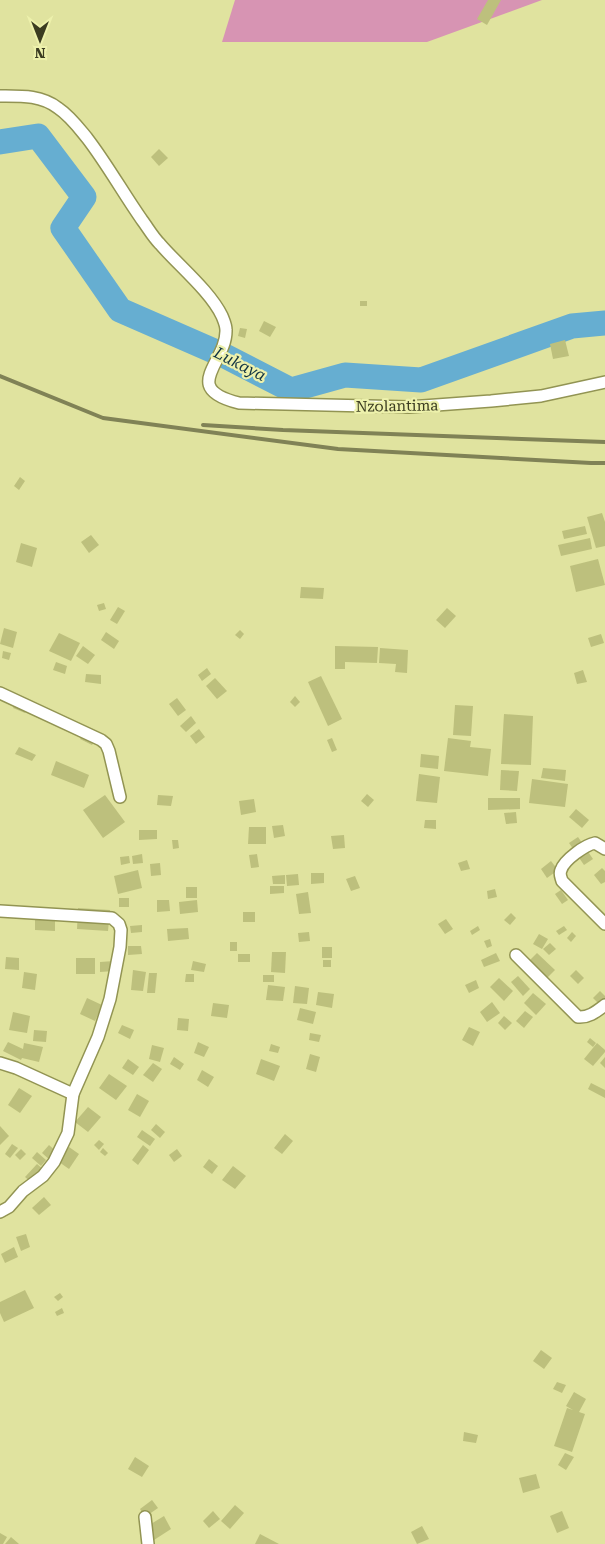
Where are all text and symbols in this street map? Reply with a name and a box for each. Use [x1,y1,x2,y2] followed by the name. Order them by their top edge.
[15,15,65,65] north arrow
[34,45,45,61] text: N
[210,342,269,385] water label: Lukaya
[355,396,439,416] street label: Nzolantima

